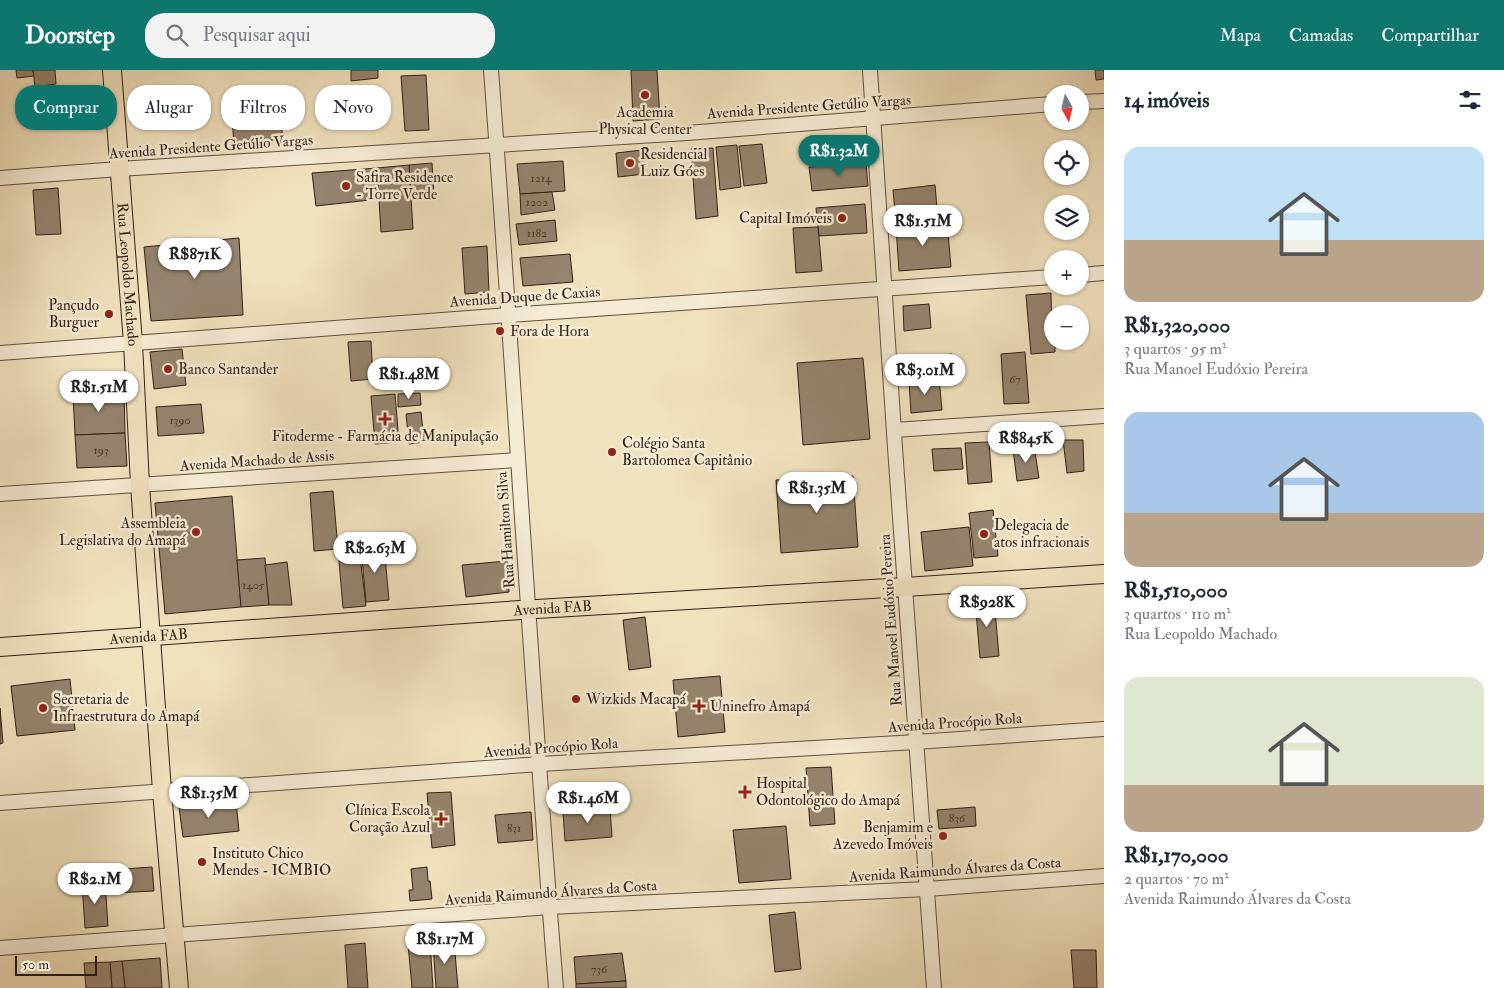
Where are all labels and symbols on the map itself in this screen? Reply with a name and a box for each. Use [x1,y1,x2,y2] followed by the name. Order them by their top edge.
[1044,85,1089,130] north arrow
[639,89,651,101] marker: Academia Physical Center
[705,90,912,124] street label: Avenida Presidente Getúlio Vargas
[599,103,692,139] place label: Academia Physical Center
[107,130,314,164] street label: Avenida Presidente Getúlio Vargas
[793,134,885,177] pin: R$1.32M
[640,145,708,181] place label: Residencial Luiz Góes
[624,157,636,169] marker: Residencial Luiz Góes
[356,168,453,204] place label: Safira Residence - Torre Verde
[530,171,552,186] house number: 1214
[340,180,352,192] marker: Safira Residence - Torre Verde
[526,195,548,210] house number: 1202
[113,202,143,347] street label: Rua Leopoldo Machado
[877,204,969,247] pin: R$1.51M
[739,209,832,229] place label: Capital Imóveis
[836,212,848,224] marker: Capital Imóveis
[527,226,547,241] house number: 1182
[154,238,236,280] pin: R$871K
[448,282,601,312] street label: Avenida Duque de Caxias
[48,296,99,332] place label: Pançudo Burguer
[103,308,115,320] marker: Pançudo Burguer
[510,322,590,341] place label: Fora de Hora
[494,325,506,337] marker: Fora de Hora
[879,354,971,396] pin: R$3.01M
[363,358,455,400] pin: R$1.48M
[178,360,279,379] place label: Banco Santander
[162,363,174,375] marker: Banco Santander
[53,370,145,413] pin: R$1.51M
[1009,372,1021,387] house number: 67
[169,413,191,428] house number: 1390
[379,413,391,425] marker: Fitoderme - Farmácia de Manipulação
[985,422,1067,464] pin: R$845K
[272,427,498,447] place label: Fitoderme - Farmácia de Manipulação
[622,434,752,471] place label: Colégio Santa Bartolomea Capitânio
[94,443,109,458] house number: 193
[178,446,335,476] street label: Avenida Machado de Assis
[606,446,618,458] marker: Colégio Santa Bartolomea Capitânio
[492,470,520,589] street label: Rua Hamilton Silva
[771,472,863,514] pin: R$1.35M
[59,514,187,551] place label: Assembleia Legislativa do Amapá
[994,516,1089,552] place label: Delegacia de atos infracionais
[190,526,202,538] marker: Assembleia Legislativa do Amapá
[978,528,990,540] marker: Delegacia de atos infracionais
[329,532,421,574] pin: R$2.63M
[875,532,906,707] street label: Rua Manoel Eudóxio Pereira
[242,578,265,593] house number: 1405
[946,586,1028,628] pin: R$928K
[512,596,592,620] street label: Avenida FAB
[108,624,188,649] street label: Avenida FAB
[53,690,200,727] place label: Secretaria de Infraestrutura do Amapá
[585,690,687,710] place label: Wizkids Macapá
[570,693,582,705] marker: Wizkids Macapá
[710,697,811,717] place label: Uninefro Amapá
[692,699,706,713] marker: Uninefro Amapá
[37,702,49,714] marker: Secretaria de Infraestrutura do Amapá
[886,709,1024,738] street label: Avenida Procópio Rola
[482,734,620,763] street label: Avenida Procópio Rola
[756,774,901,811] place label: Hospital Odontológico do Amapá
[163,776,255,819] pin: R$1.35M
[542,782,634,824] pin: R$1.46M
[738,785,752,799] marker: Hospital Odontológico do Amapá
[345,801,431,837] place label: Clínica Escola Coração Azul
[949,811,966,826] house number: 836
[434,812,448,826] marker: Clínica Escola Coração Azul
[832,818,933,854] place label: Benjamim e Azevedo Imóveis
[507,821,521,836] house number: 831
[937,830,949,842] marker: Benjamim e Azevedo Imóveis
[212,844,331,880] place label: Instituto Chico Mendes - ICMBIO
[847,851,1063,887] street label: Avenida Raimundo Álvares da Costa
[196,856,208,868] marker: Instituto Chico Mendes - ICMBIO
[54,862,136,905] pin: R$2.1M
[443,874,659,910] street label: Avenida Raimundo Álvares da Costa
[399,922,491,965] pin: R$1.17M
[15,953,98,976] scale bar
[591,962,608,977] house number: 736

